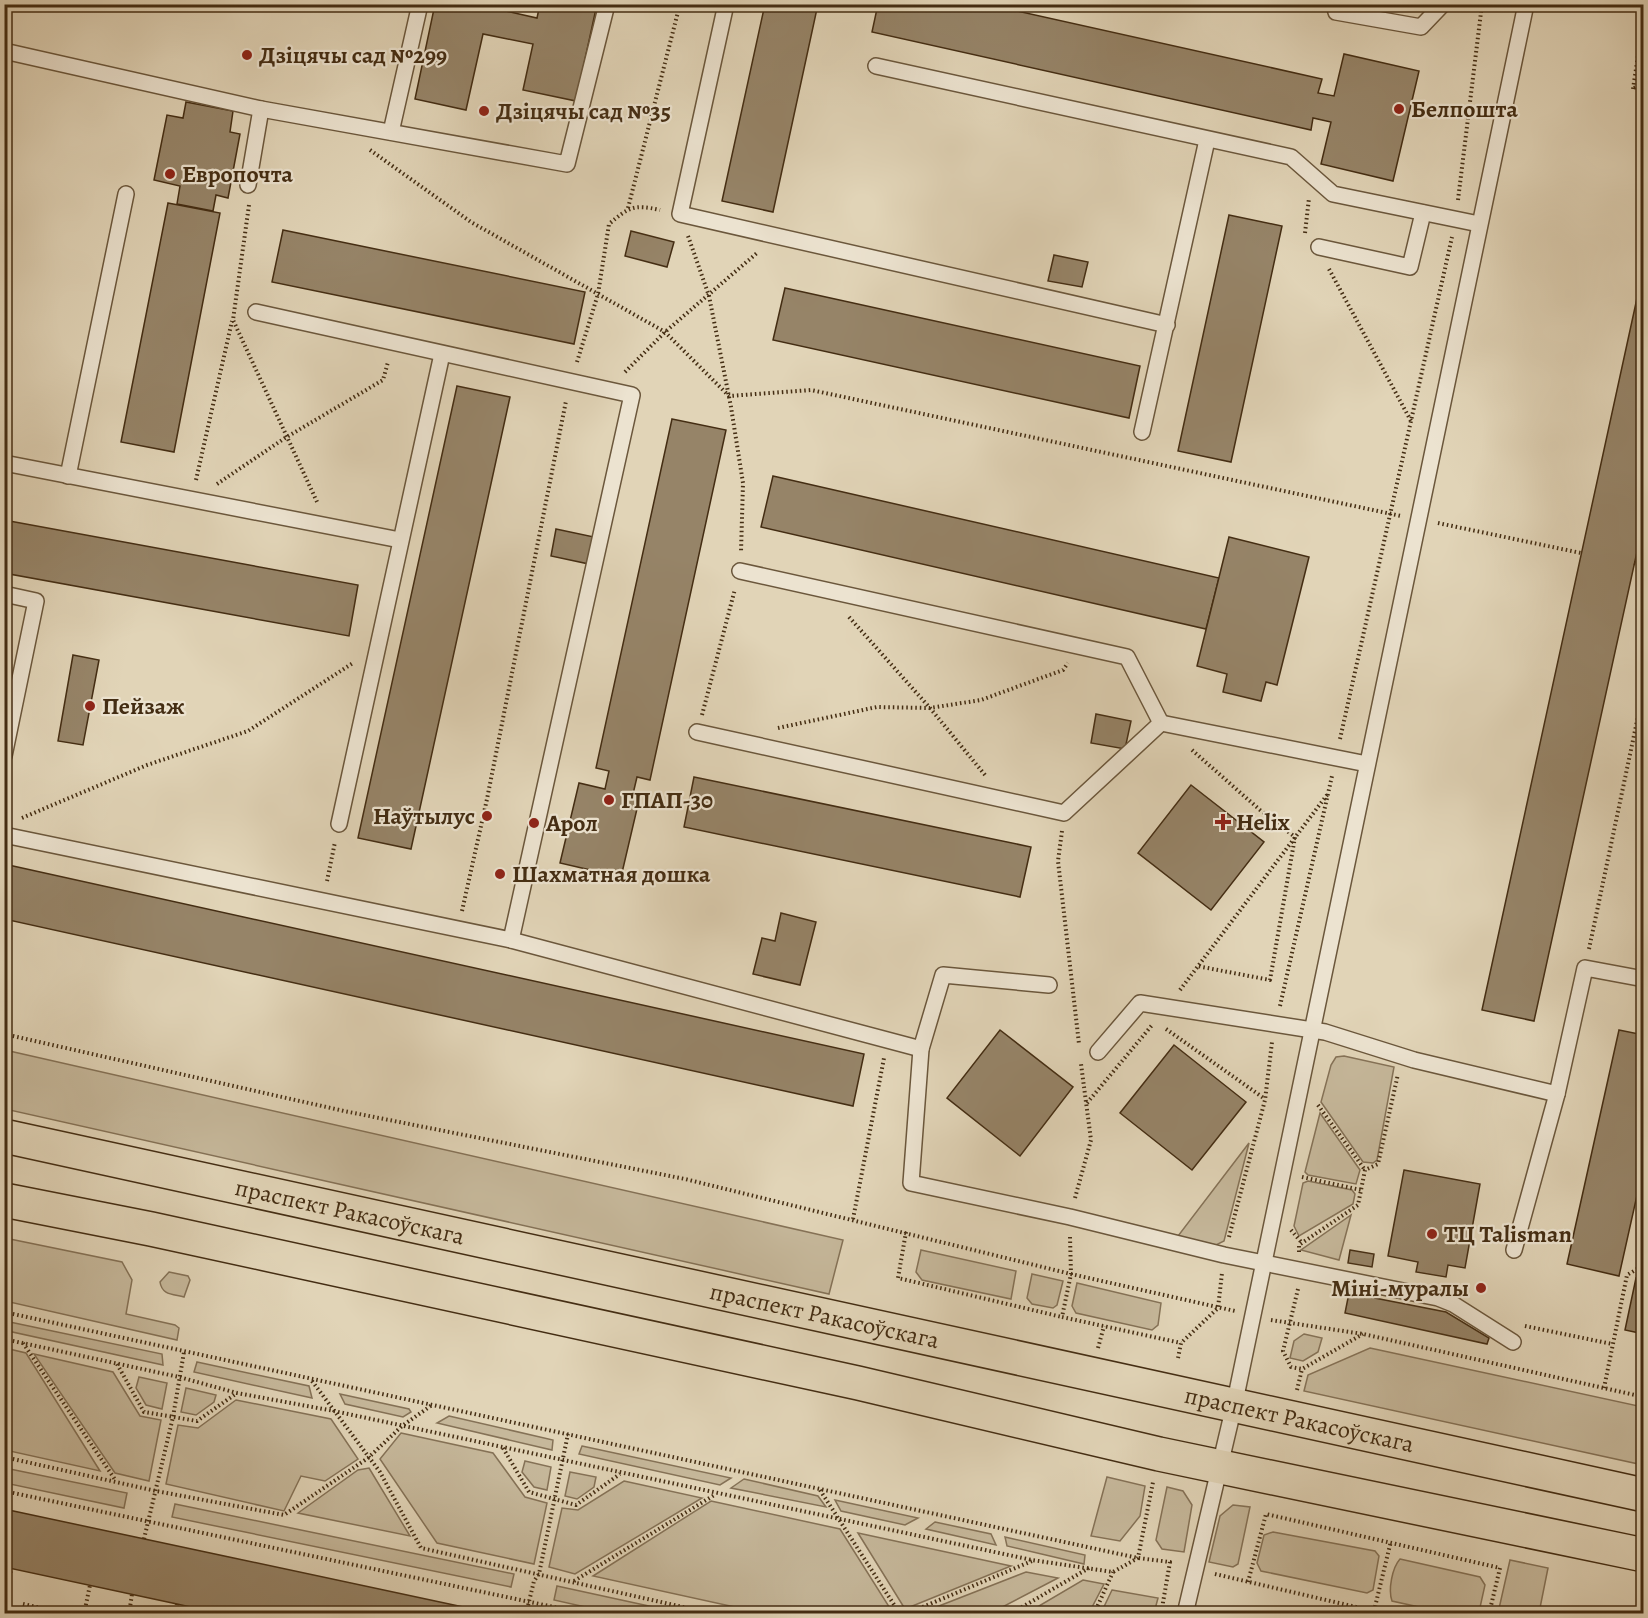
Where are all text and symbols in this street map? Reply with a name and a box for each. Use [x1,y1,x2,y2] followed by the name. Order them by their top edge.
[259,39,447,71] place label: Дзіцячы сад №299
[240,48,254,62] marker: Дзіцячы сад №299
[1411,93,1518,125] place label: Белпошта
[496,95,671,127] place label: Дзіцячы сад №35
[1392,102,1406,116] marker: Белпошта
[477,104,491,118] marker: Дзіцячы сад №35
[182,158,294,190] place label: Европочта
[163,167,177,181] marker: Европочта
[102,690,185,722] place label: Пейзаж
[83,699,97,713] marker: Пейзаж
[621,784,713,816] place label: ГПАП-30
[602,793,616,807] marker: ГПАП-30
[373,800,475,832] place label: Наўтылус
[1236,806,1290,838] place label: Helix
[545,807,598,839] place label: Арол
[480,809,494,823] marker: Наўтылус
[1214,813,1232,831] marker: Helix
[527,816,541,830] marker: Арол
[512,858,711,890] place label: Шахматная дошка
[493,867,507,881] marker: Шахматная дошка
[232,1171,468,1252] street label: праспект Ракасоўскага
[1444,1218,1573,1250] place label: ТЦ Talisman
[1425,1227,1439,1241] marker: ТЦ Talisman
[1331,1272,1469,1304] place label: Міні-муралы
[707,1275,942,1356] street label: праспект Ракасоўскага
[1474,1281,1488,1295] marker: Міні-муралы
[1182,1379,1417,1460] street label: праспект Ракасоўскага

